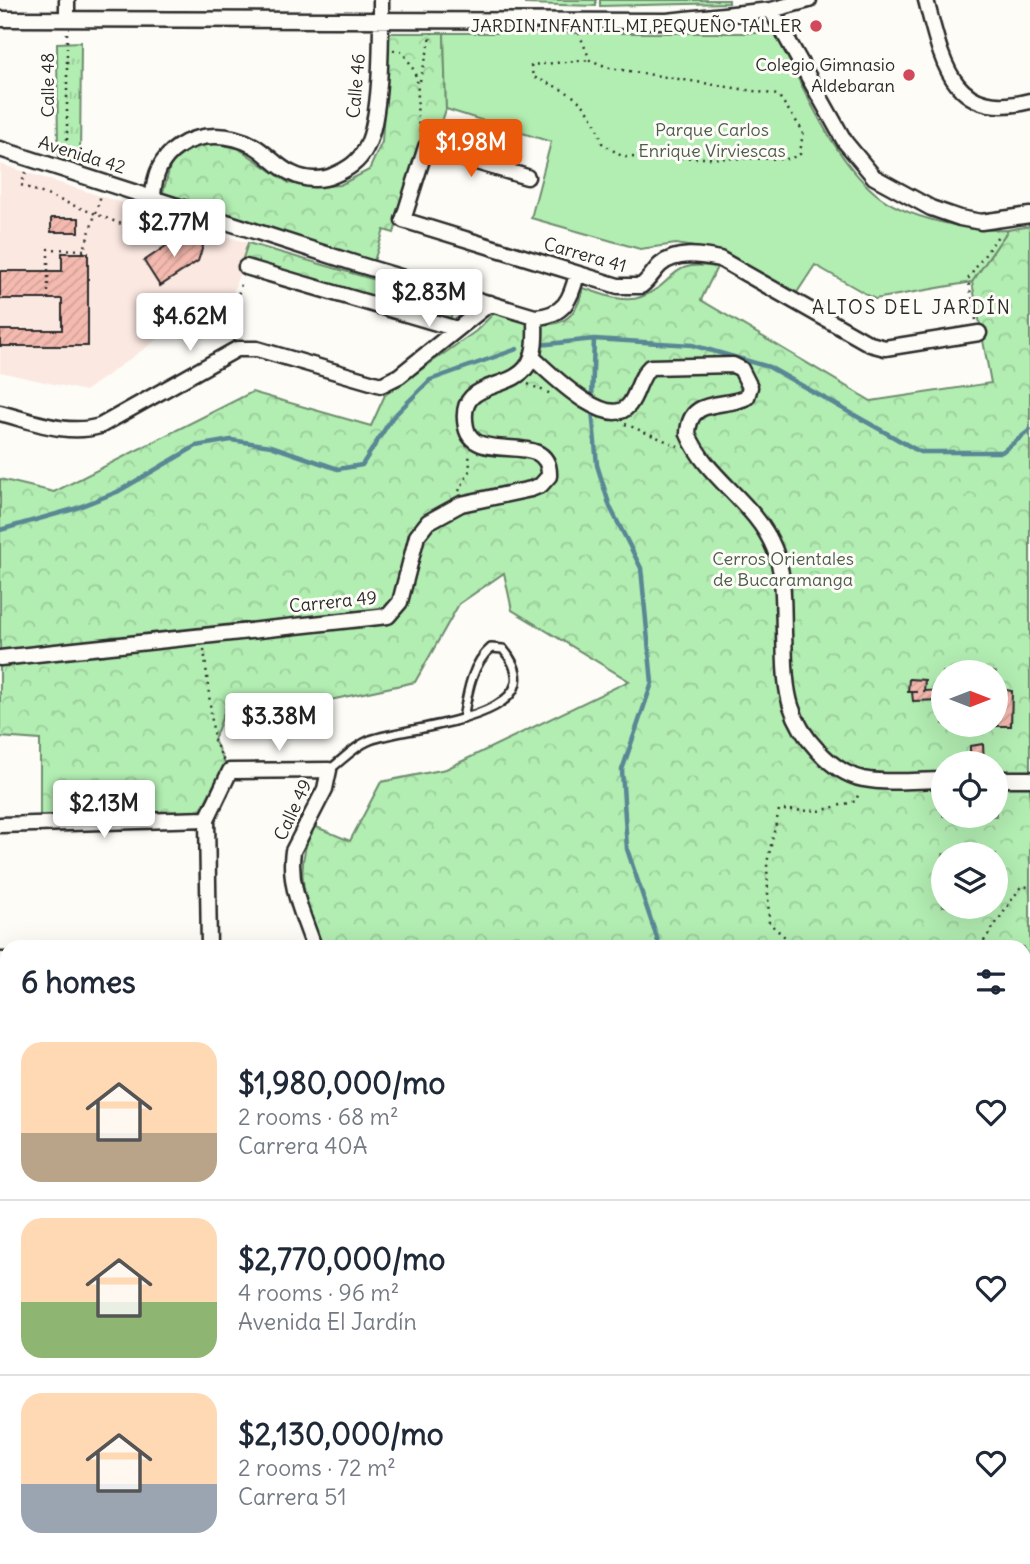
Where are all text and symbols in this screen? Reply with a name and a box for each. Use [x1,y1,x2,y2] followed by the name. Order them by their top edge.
[471,14,802,37] place label: JARDIN INFANTIL MI PEQUEÑO TALLER
[808,18,824,34] marker: JARDIN INFANTIL MI PEQUEÑO TALLER
[36,53,59,117] street label: Calle 48
[341,53,370,119] street label: Calle 46
[755,53,895,97] place label: Colegio Gimnasio Aldebaran
[901,67,917,83] marker: Colegio Gimnasio Aldebaran
[638,118,786,162] park label: Parque Carlos Enrique Virviescas
[414,120,528,179] pin: $1.98M
[435,127,507,156] text: $1.98M
[36,130,129,179] street label: Avenida 42
[117,200,231,259] pin: $2.77M
[138,207,210,236] text: $2.77M
[541,232,629,277] street label: Carrera 41
[372,270,486,329] pin: $2.83M
[391,277,467,306] text: $2.83M
[133,294,247,353] pin: $4.62M
[812,295,1012,319] district label: ALTOS DEL JARDÍN
[152,301,228,330] text: $4.62M
[712,547,854,591] park label: Cerros Orientales de Bucaramanga
[288,585,378,618] street label: Carrera 49
[931,660,1008,737] north arrow
[931,660,1008,919] map controls
[222,694,336,753] pin: $3.38M
[241,701,317,730] text: $3.38M
[931,751,1008,828] button: locate
[268,776,317,844] street label: Calle 49
[47,780,161,840] pin: $2.13M
[69,788,139,817] text: $2.13M
[931,842,1008,919] button: layers
[21,963,136,1001] text: 6 homes
[972,963,1010,1001] icon: filters
[238,1064,445,1102] text: $1,980,000/mo
[77,1070,161,1154] icon: home
[972,1093,1010,1131] icon: heart
[238,1102,399,1131] text: 2 rooms · 68 m²
[238,1131,368,1160] text: Carrera 40A
[238,1240,445,1278] text: $2,770,000/mo
[77,1246,161,1330] icon: home
[972,1269,1010,1307] icon: heart
[238,1278,399,1307] text: 4 rooms · 96 m²
[238,1307,417,1336] text: Avenida El Jardín
[238,1415,444,1453] text: $2,130,000/mo
[77,1421,161,1505] icon: home
[972,1444,1010,1482] icon: heart
[238,1453,396,1482] text: 2 rooms · 72 m²
[238,1482,347,1511] text: Carrera 51

